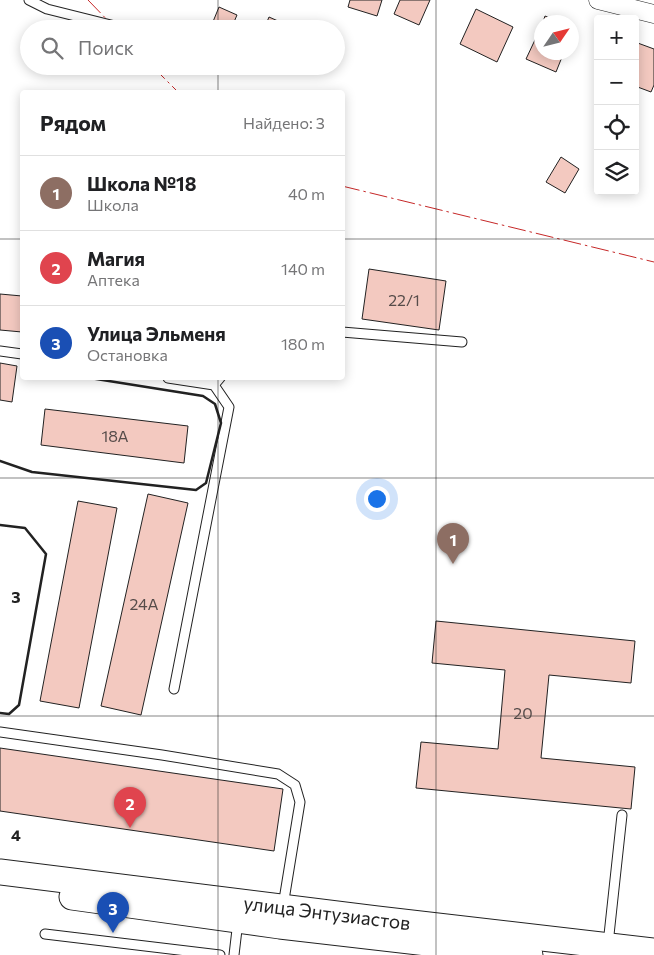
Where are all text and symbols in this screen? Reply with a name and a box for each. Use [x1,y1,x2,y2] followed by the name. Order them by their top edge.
[534,15,579,60] north arrow
[594,15,639,195] map controls
[594,15,639,60] button: +
[20,20,345,75] search box
[38,34,66,62] icon: search
[78,36,134,59] text: Поиск
[594,60,639,105] button: −
[594,105,639,150] button: locate
[40,110,106,135] text: Рядом
[243,113,325,132] text: Найдено: 3
[594,150,639,195] button: layers
[87,172,196,195] text: Школа №18
[52,184,60,203] text: 1
[288,184,325,203] text: 40 m
[87,195,139,214] text: Школа
[87,247,145,270] text: Магия
[51,259,61,278] text: 2
[281,259,325,278] text: 140 m
[87,270,140,289] text: Аптека
[388,290,420,309] house number: 22/1
[87,322,226,345] text: Улица Эльменя
[51,334,61,353] text: 3
[281,334,325,353] text: 180 m
[87,345,168,364] text: Остановка
[101,426,129,445] house number: 18А
[364,486,390,512] your location
[437,523,469,564] pin: 1
[11,587,21,606] text: 3
[129,594,159,613] house number: 24А
[513,703,533,722] house number: 20
[114,787,146,828] pin: 2
[11,825,21,844] text: 4
[242,891,412,934] street label: улица Энтузиастов
[97,892,129,933] pin: 3

